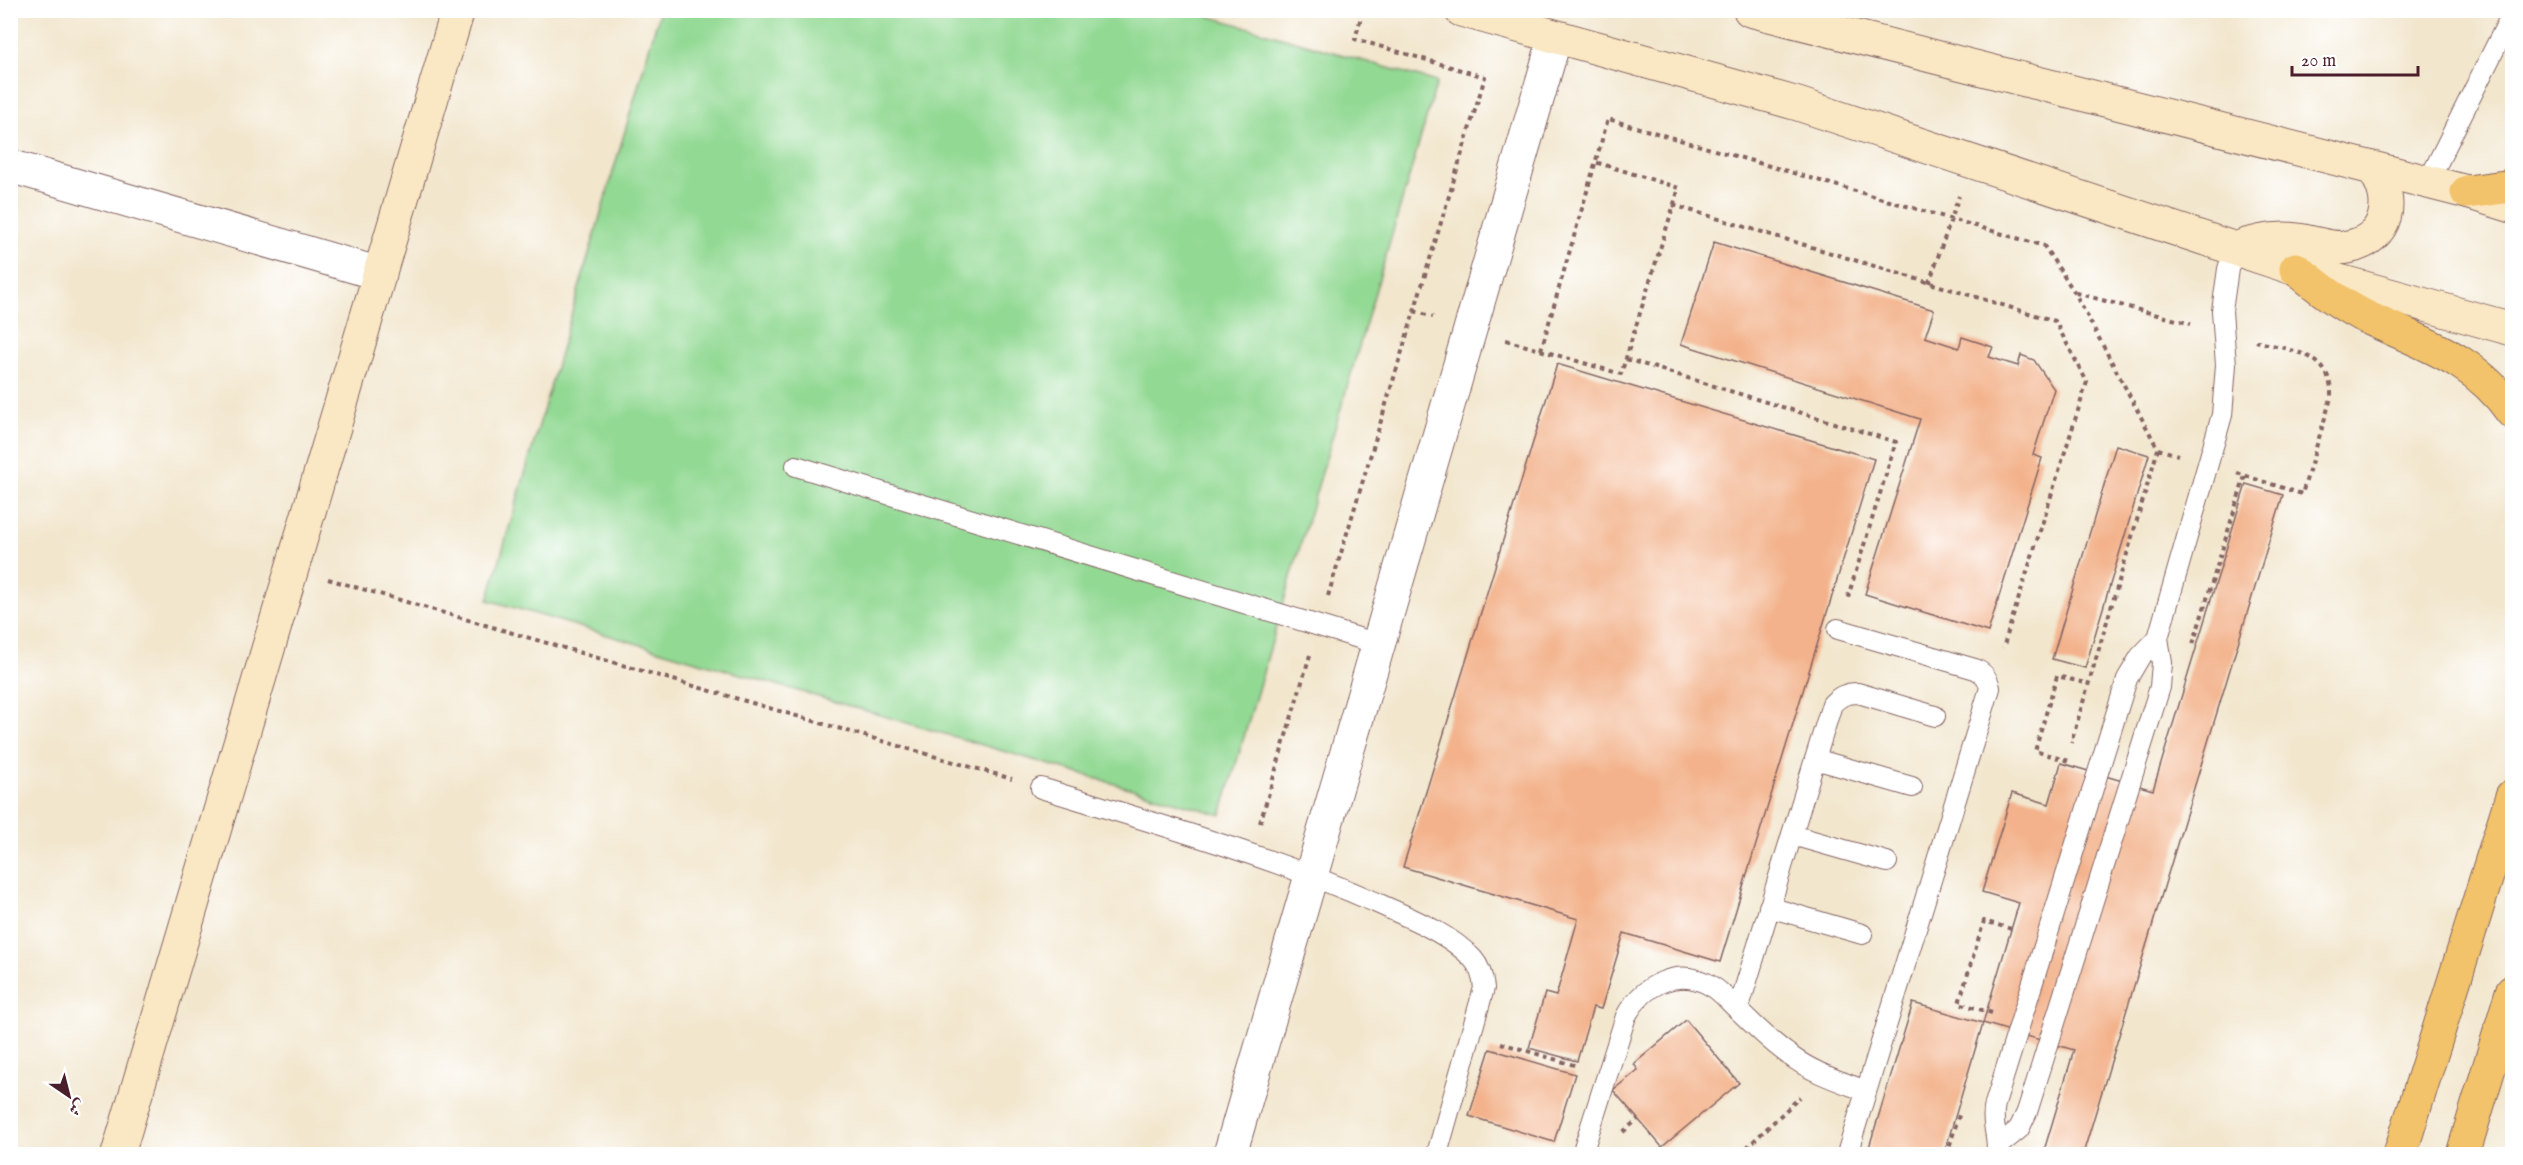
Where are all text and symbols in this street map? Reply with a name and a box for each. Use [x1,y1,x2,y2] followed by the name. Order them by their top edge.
[2292,39,2418,77] scale bar
[2301,50,2336,73] text: 20 m
[39,1066,99,1126] north arrow
[64,1094,89,1119] text: ش

